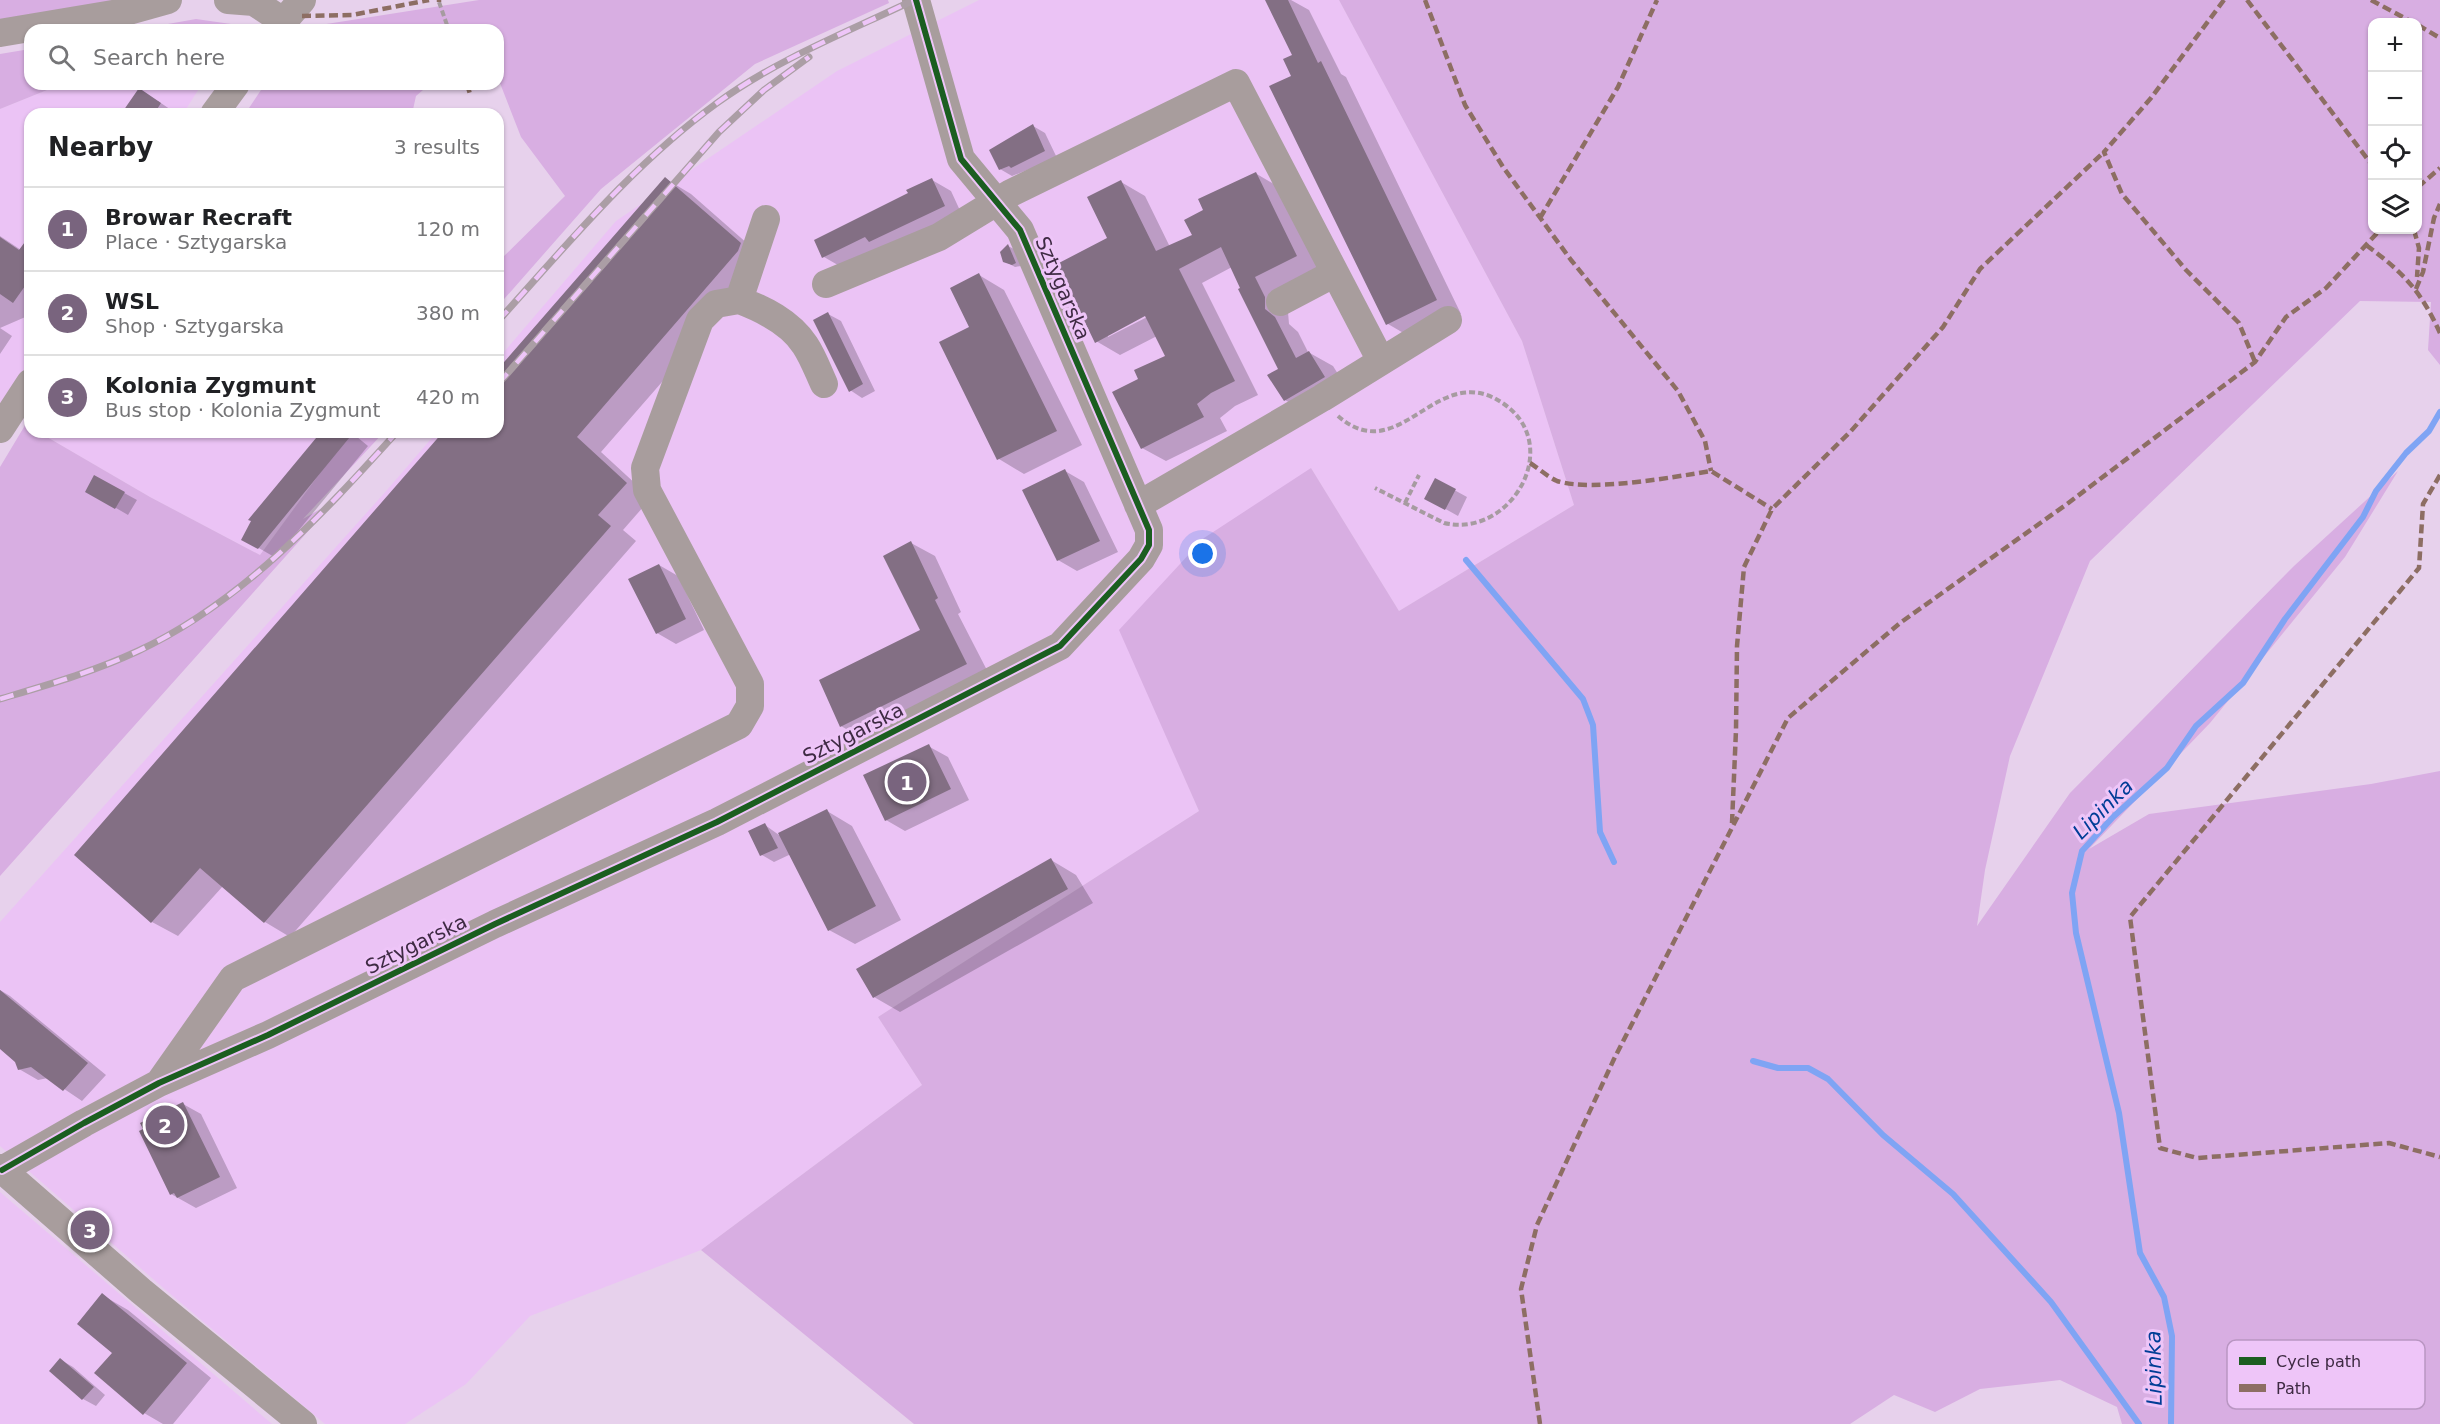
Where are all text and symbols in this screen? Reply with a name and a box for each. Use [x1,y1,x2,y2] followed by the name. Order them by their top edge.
[2368,18,2422,234] map controls
[2368,18,2422,72] button: +
[24,24,504,90] search box
[45,41,78,74] icon: search
[93,45,225,70] text: Search here
[2368,72,2422,126] button: −
[2368,126,2422,180] button: locate
[48,132,153,162] text: Nearby
[394,135,480,159] text: 3 results
[2368,180,2422,234] button: layers
[105,205,292,230] text: Browar Recraft
[61,217,74,241] text: 1
[416,217,480,241] text: 120 m
[105,230,287,254] text: Place · Sztygarska
[1030,233,1096,343] street label: Sztygarska
[105,289,159,314] text: WSL
[61,301,74,325] text: 2
[416,301,480,325] text: 380 m
[105,314,284,338] text: Shop · Sztygarska
[105,373,316,398] text: Kolonia Zygmunt
[61,385,74,409] text: 3
[416,385,480,409] text: 420 m
[105,398,380,422] text: Bus stop · Kolonia Zygmunt
[1188,539,1217,568] your location
[799,697,907,769] street label: Sztygarska
[888,760,926,804] pin: 1
[2068,774,2138,844] water label: Lipinka
[361,909,471,979] street label: Sztygarska
[146,1102,184,1148] pin: 2
[70,1208,110,1252] pin: 3
[2141,1330,2167,1406] water label: Lipinka
[2227,1340,2425,1409] legend
[2276,1352,2361,1371] text: Cycle path
[2276,1379,2311,1398] text: Path

